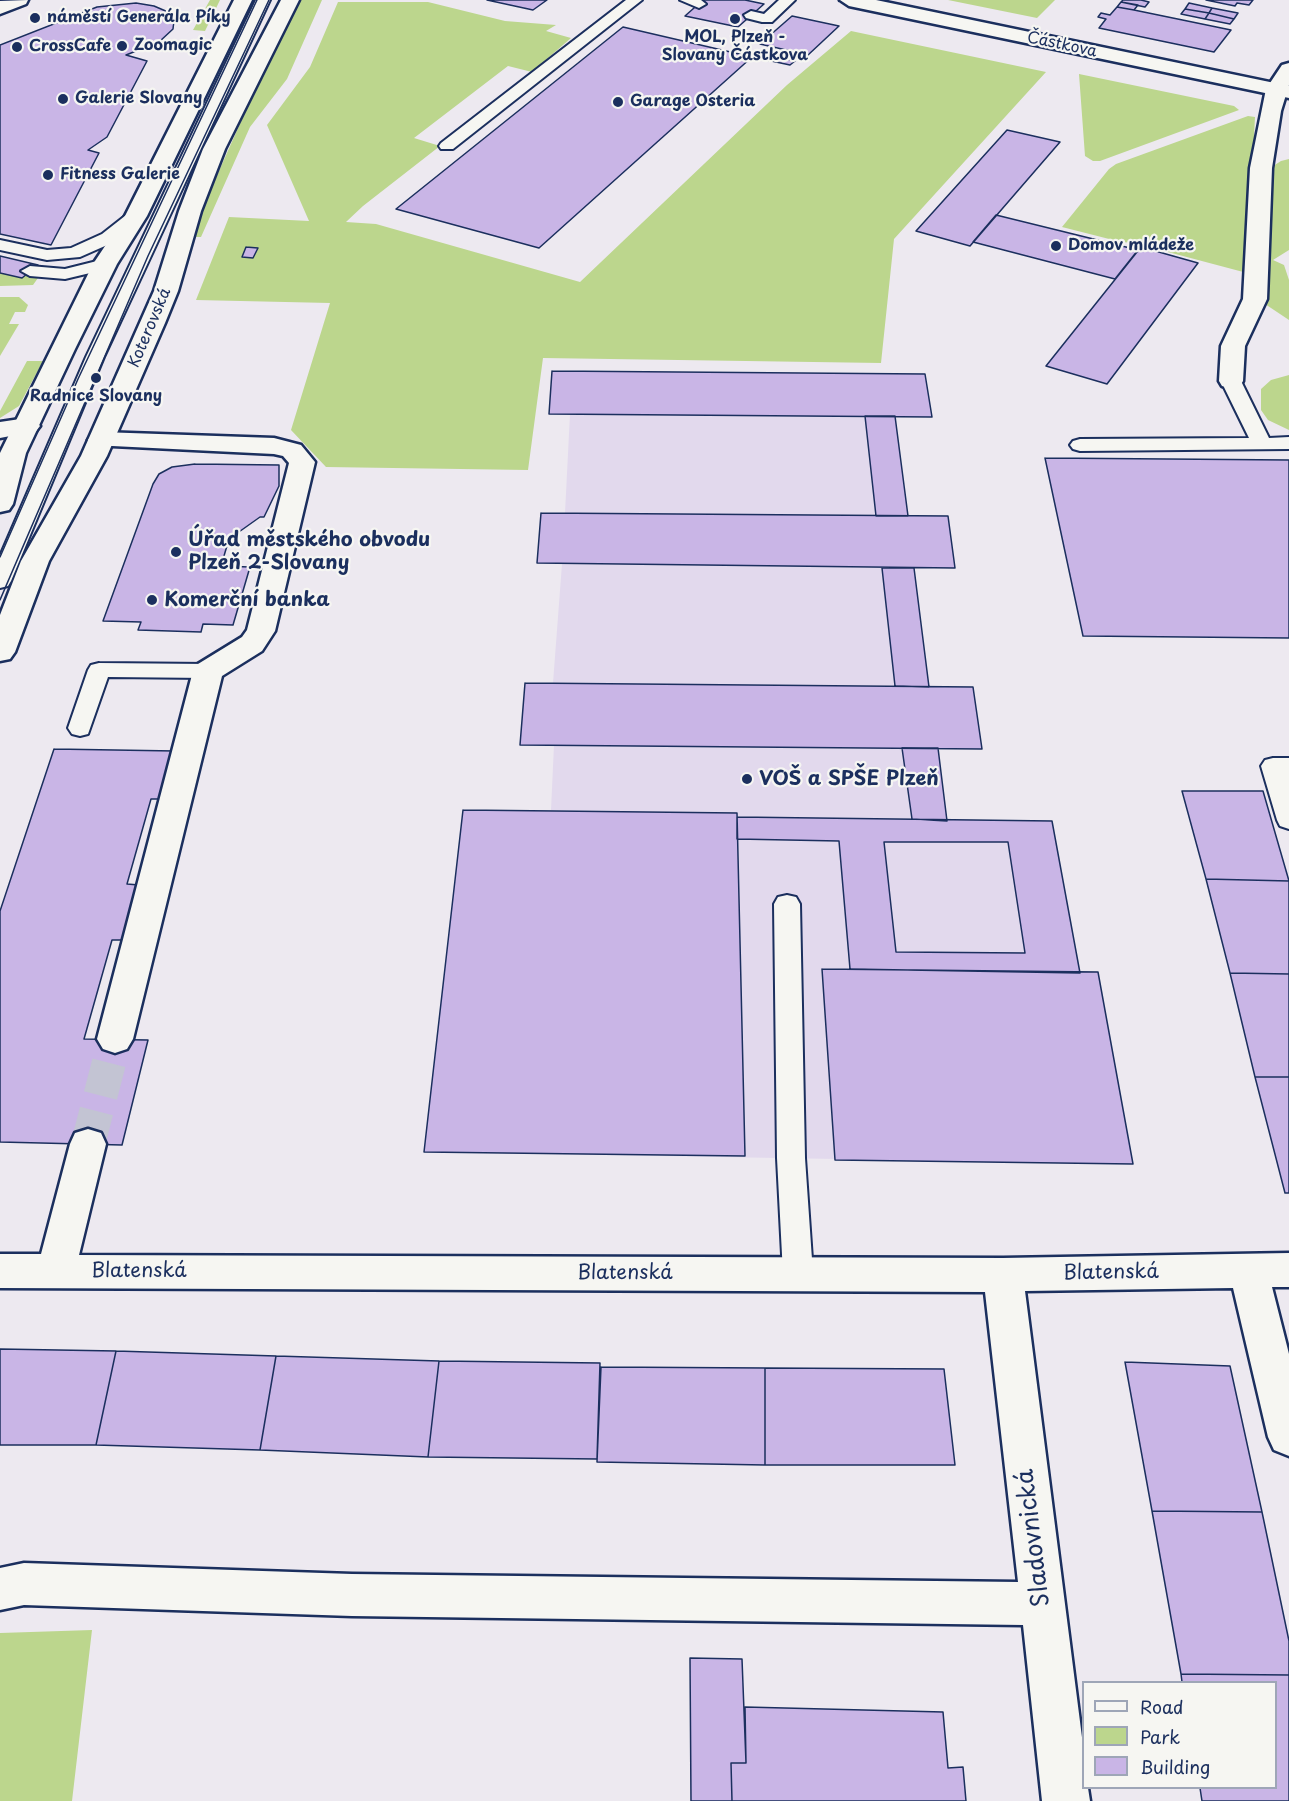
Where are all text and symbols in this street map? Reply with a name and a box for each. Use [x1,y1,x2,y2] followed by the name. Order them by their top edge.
[47,8,230,28] place label: náměstí Generála Píky
[28,11,42,25] marker: náměstí Generála Píky
[728,12,742,26] marker: MOL, Plzeň - Slovany Částkova
[662,28,808,66] place label: MOL, Plzeň - Slovany Částkova
[1025,28,1099,62] street label: Částkova
[134,36,212,56] place label: Zoomagic
[29,37,111,57] place label: CrossCafe
[115,39,129,53] marker: Zoomagic
[10,40,24,54] marker: CrossCafe
[75,89,202,109] place label: Galerie Slovany
[56,92,70,106] marker: Galerie Slovany
[630,92,755,112] place label: Garage Osteria
[611,95,625,109] marker: Garage Osteria
[60,165,180,185] place label: Fitness Galerie
[41,168,55,182] marker: Fitness Galerie
[1068,236,1194,256] place label: Domov mládeže
[1049,239,1063,253] marker: Domov mládeže
[125,285,175,371] street label: Koterovská
[89,371,103,385] marker: Radnice Slovany
[30,387,162,407] place label: Radnice Slovany
[188,528,430,575] place label: Úřad městského obvodu Plzeň 2-Slovany
[169,545,183,559] marker: Úřad městského obvodu Plzeň 2-Slovany
[164,588,330,612] place label: Komerční banka
[145,593,159,607] marker: Komerční banka
[759,767,939,791] place label: VOŠ a SPŠE Plzeň
[740,772,754,786] marker: VOŠ a SPŠE Plzeň
[91,1259,187,1283] street label: Blatenská
[1063,1260,1159,1286] street label: Blatenská
[577,1261,673,1285] street label: Blatenská
[1011,1467,1057,1609] street label: Sladovnická
[1082,1681,1277,1789] legend
[1140,1693,1184,1720] text: Road
[1140,1723,1180,1750] text: Park
[1140,1753,1210,1780] text: Building

